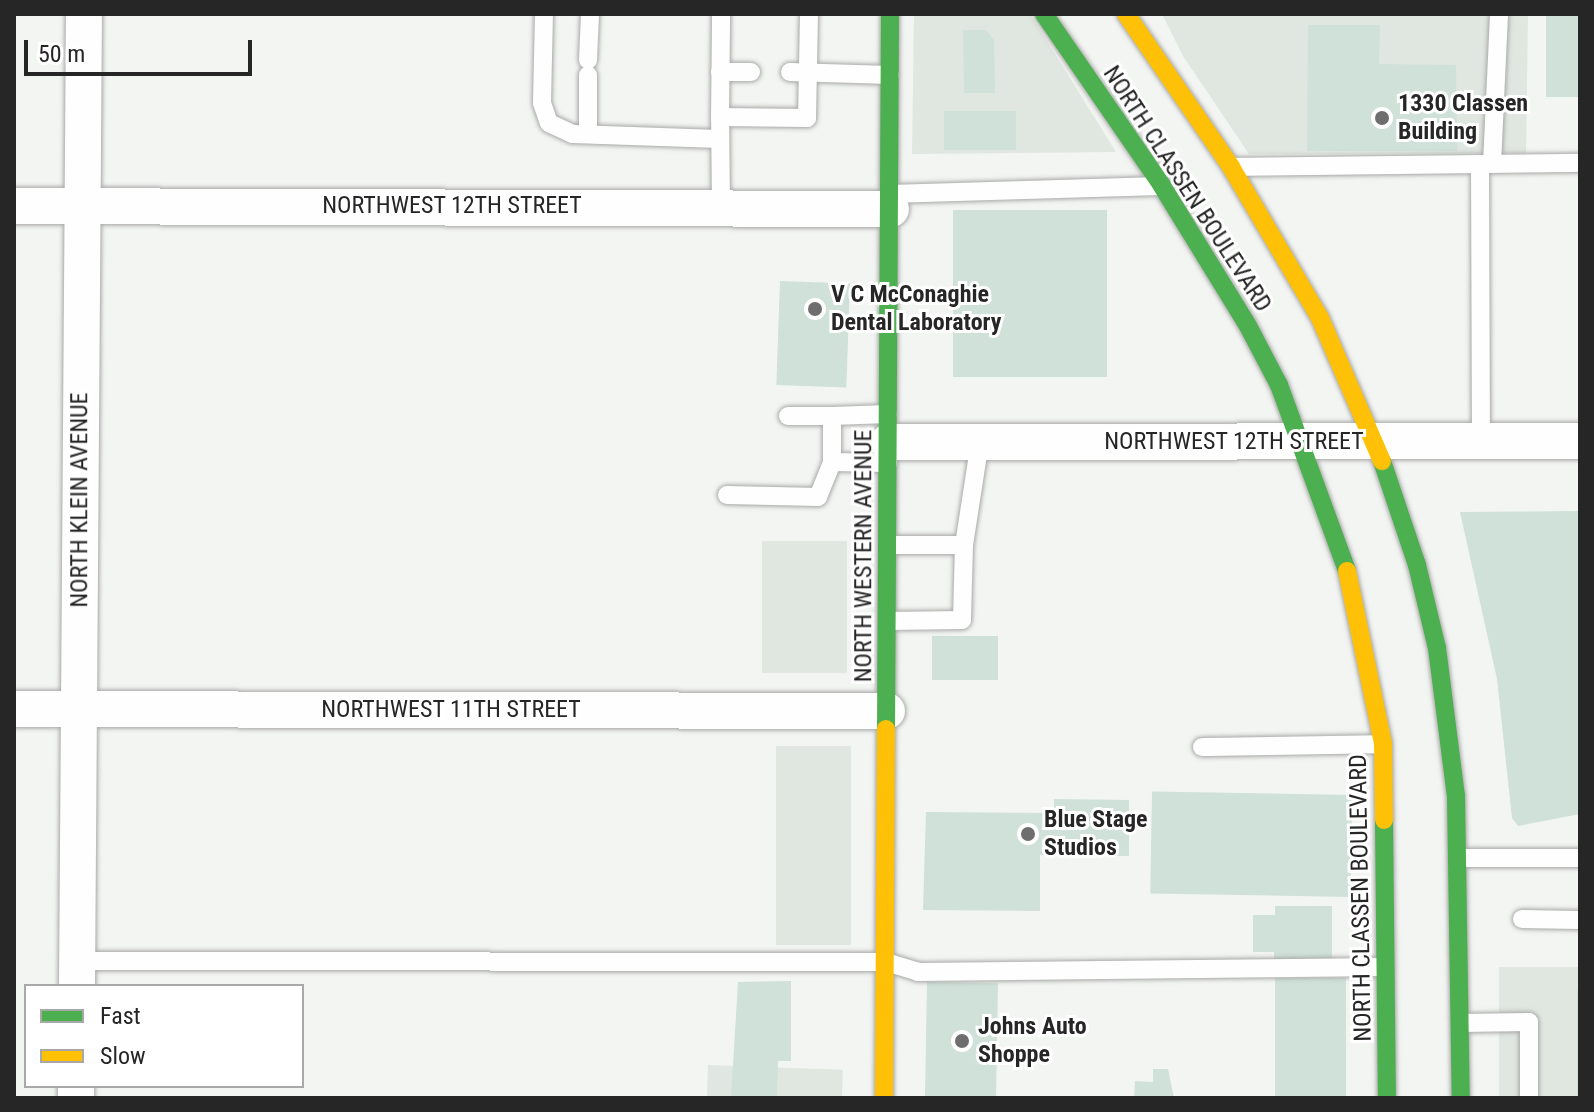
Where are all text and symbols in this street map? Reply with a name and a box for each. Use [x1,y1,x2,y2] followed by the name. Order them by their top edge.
[28,24,256,74] scale bar
[38,40,85,68] text: 50 m
[1097,61,1277,317] street label: NORTH CLASSEN BOULEVARD
[1398,90,1528,146] place label: 1330 Classen Building
[1373,109,1391,127] marker: 1330 Classen Building
[322,192,582,220] street label: NORTHWEST 12TH STREET
[831,281,1001,337] place label: V C McConaghie Dental Laboratory
[806,300,824,318] marker: V C McConaghie Dental Laboratory
[66,392,94,608] street label: NORTH KLEIN AVENUE
[1104,428,1364,456] street label: NORTHWEST 12TH STREET
[850,430,878,682] street label: NORTH WESTERN AVENUE
[321,696,581,724] street label: NORTHWEST 11TH STREET
[1344,754,1378,1042] street label: NORTH CLASSEN BOULEVARD
[1044,806,1148,862] place label: Blue Stage Studios
[1019,825,1037,843] marker: Blue Stage Studios
[24,984,304,1088] legend
[100,1002,141,1030] text: Fast
[978,1013,1087,1069] place label: Johns Auto Shoppe
[953,1032,971,1050] marker: Johns Auto Shoppe
[100,1042,146,1070] text: Slow

